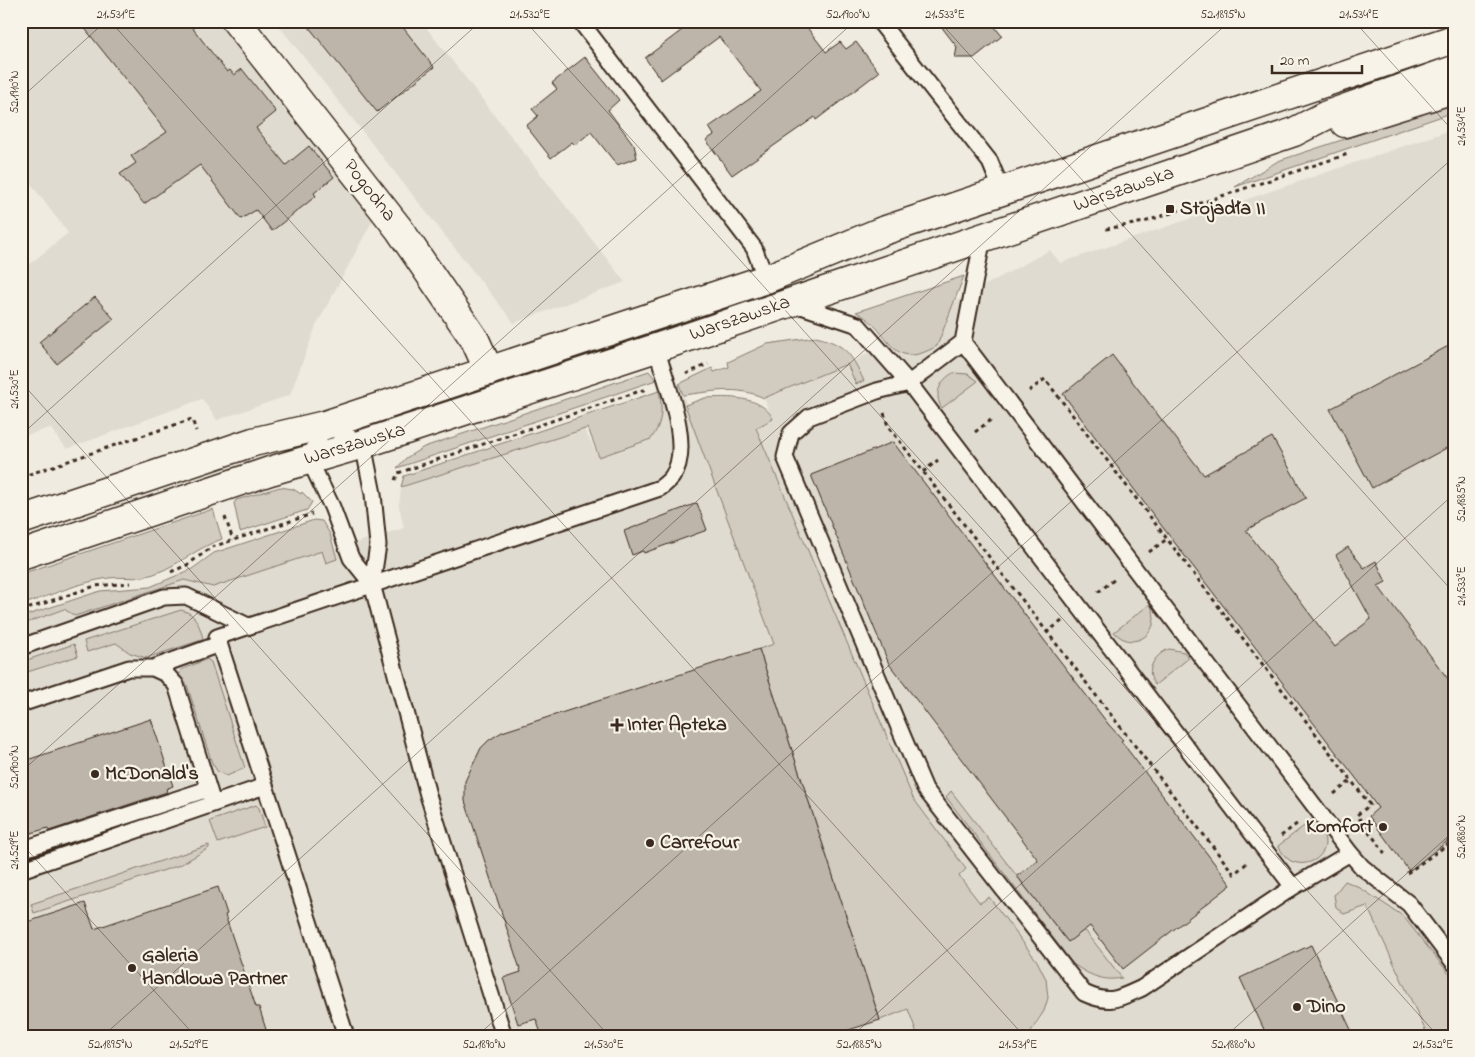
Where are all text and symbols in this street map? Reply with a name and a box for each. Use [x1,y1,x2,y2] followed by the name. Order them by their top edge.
[97,6,135,24] text: 21.531°E
[510,6,550,24] text: 21.532°E
[826,6,870,24] text: 52.1900°N
[925,6,965,24] text: 21.533°E
[1200,6,1246,24] text: 52.1895°N
[1339,6,1379,24] text: 21.534°E
[1272,42,1362,74] scale bar
[1280,50,1310,72] text: 20 m
[6,70,24,114] text: 52.1910°N
[1453,106,1471,146] text: 21.534°E
[335,154,403,229] street label: Pogodna
[1070,159,1178,221] street label: Warszawska
[1180,195,1266,224] place label: Stojadła II
[1164,203,1176,215] marker: Stojadła II
[686,288,794,350] street label: Warszawska
[6,369,24,409] text: 21.530°E
[301,416,409,474] street label: Warszawska
[1453,476,1471,522] text: 52.1885°N
[1453,566,1471,606] text: 21.533°E
[627,711,727,740] place label: Inter Apteka
[611,719,623,731] marker: Inter Apteka
[6,745,24,789] text: 52.1900°N
[105,760,199,789] place label: McDonald's
[89,768,101,780] marker: McDonald's
[1306,813,1373,842] place label: Komfort
[1453,815,1471,859] text: 52.1880°N
[1377,821,1389,833] marker: Komfort
[660,829,740,858] place label: Carrefour
[6,830,24,870] text: 21.529°E
[644,837,656,849] marker: Carrefour
[142,942,288,994] place label: Galeria Handlowa Partner
[126,962,138,974] marker: Galeria Handlowa Partner
[1306,993,1346,1022] place label: Dino
[1291,1001,1303,1013] marker: Dino
[87,1036,133,1054] text: 52.1895°N
[169,1036,209,1054] text: 21.529°E
[462,1036,506,1054] text: 52.1890°N
[584,1036,624,1054] text: 21.530°E
[836,1036,882,1054] text: 52.1885°N
[999,1036,1037,1054] text: 21.531°E
[1211,1036,1255,1054] text: 52.1880°N
[1413,1036,1453,1054] text: 21.532°E

